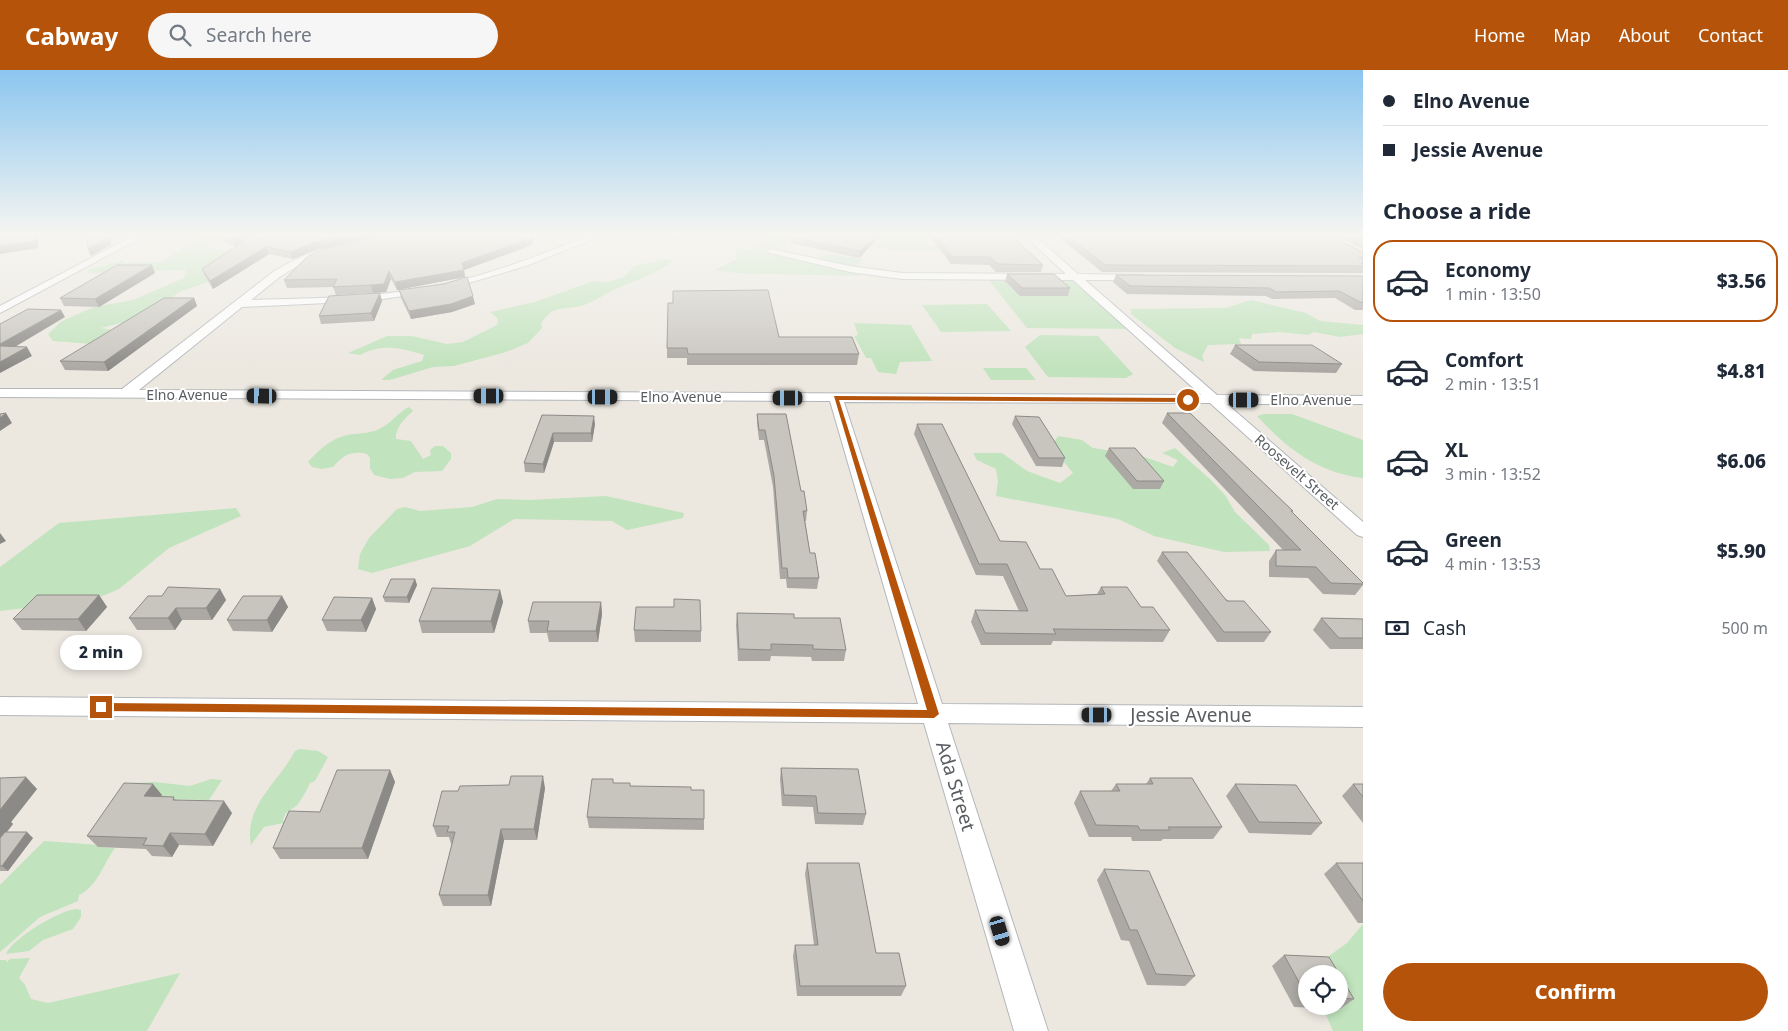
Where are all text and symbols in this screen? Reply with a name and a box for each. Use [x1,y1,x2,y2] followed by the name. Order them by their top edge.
[148,13,498,58] search box
[25,19,118,52] text: Cabway
[166,21,194,49] icon: search
[206,22,312,48] text: Search here
[1474,23,1525,47] text: Home
[1553,23,1591,47] text: Map
[1619,23,1670,47] text: About
[1698,23,1763,47] text: Contact
[1413,88,1530,114] text: Elno Avenue
[1413,137,1543,163] text: Jessie Avenue
[1383,195,1531,225] text: Choose a ride
[1445,257,1531,283] text: Economy
[1385,259,1430,304] icon: car
[1717,268,1766,294] text: $3.56
[1445,283,1541,305] text: 1 min · 13:50
[1445,347,1524,373] text: Comfort
[1385,349,1430,394] icon: car
[1717,358,1766,384] text: $4.81
[1445,373,1541,395] text: 2 min · 13:51
[146,385,228,404] street label: Elno Avenue
[640,387,722,406] street label: Elno Avenue
[246,388,277,404] car
[474,389,504,404] car
[1177,389,1199,411] route start
[588,390,618,405] car
[1270,390,1352,409] street label: Elno Avenue
[773,391,803,406] car
[1229,393,1259,408] car
[1251,430,1344,514] street label: Roosevelt Street
[1445,437,1468,463] text: XL
[1385,439,1430,484] icon: car
[1717,448,1766,474] text: $6.06
[1445,463,1541,485] text: 3 min · 13:52
[1445,527,1502,553] text: Green
[1385,529,1430,574] icon: car
[1717,538,1766,564] text: $5.90
[1445,553,1541,575] text: 4 min · 13:53
[1383,614,1411,642] icon: cash
[1423,615,1467,641] text: Cash
[1721,617,1768,639] text: 500 m
[60,634,142,670] callout: 2 min
[79,641,123,663] text: 2 min
[90,696,112,718] route end
[1128,702,1252,728] street label: Jessie Avenue
[1082,708,1112,723] car
[930,738,982,834] street label: Ada Street
[988,914,1011,948] car
[1383,963,1768,1021] button: Confirm
[1298,965,1348,1015] map controls
[1298,965,1348,1015] button: locate

